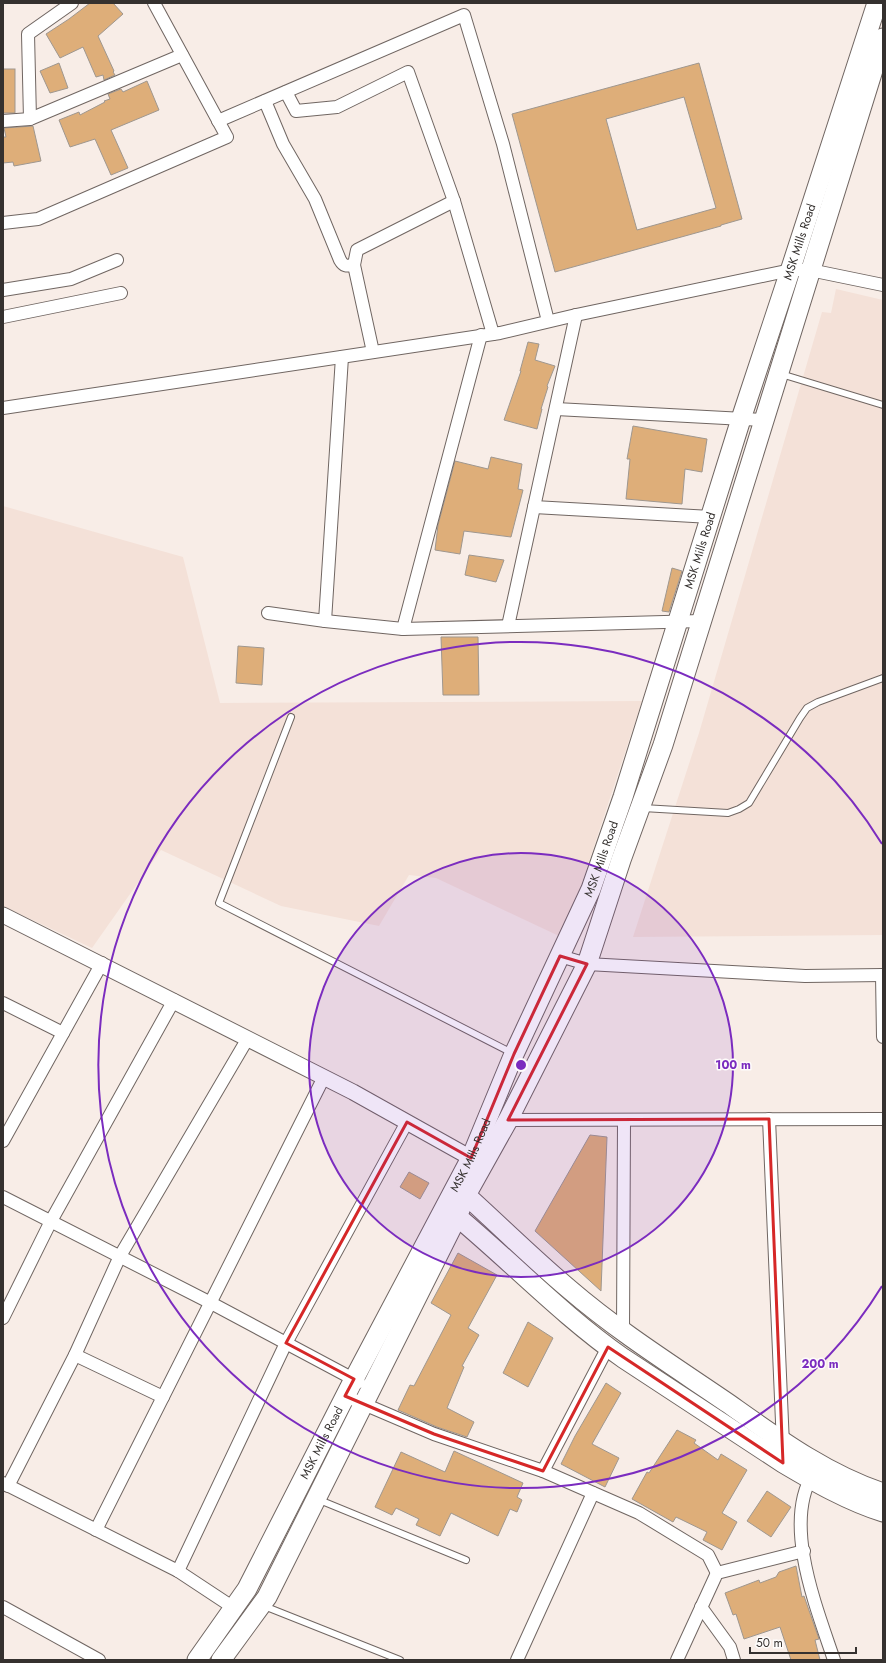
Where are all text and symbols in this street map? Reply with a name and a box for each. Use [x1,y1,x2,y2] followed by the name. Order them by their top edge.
[779,201,820,283] street label: MSK Mills Road
[680,510,720,591] street label: MSK Mills Road
[579,818,623,900] street label: MSK Mills Road
[715,1056,751,1074] text: 100 m
[514,1058,528,1072] centre of rings
[446,1116,495,1195] street label: MSK Mills Road
[801,1355,839,1373] text: 200 m
[295,1403,348,1482] street label: MSK Mills Road
[750,1629,856,1655] scale bar
[756,1634,783,1652] text: 50 m

